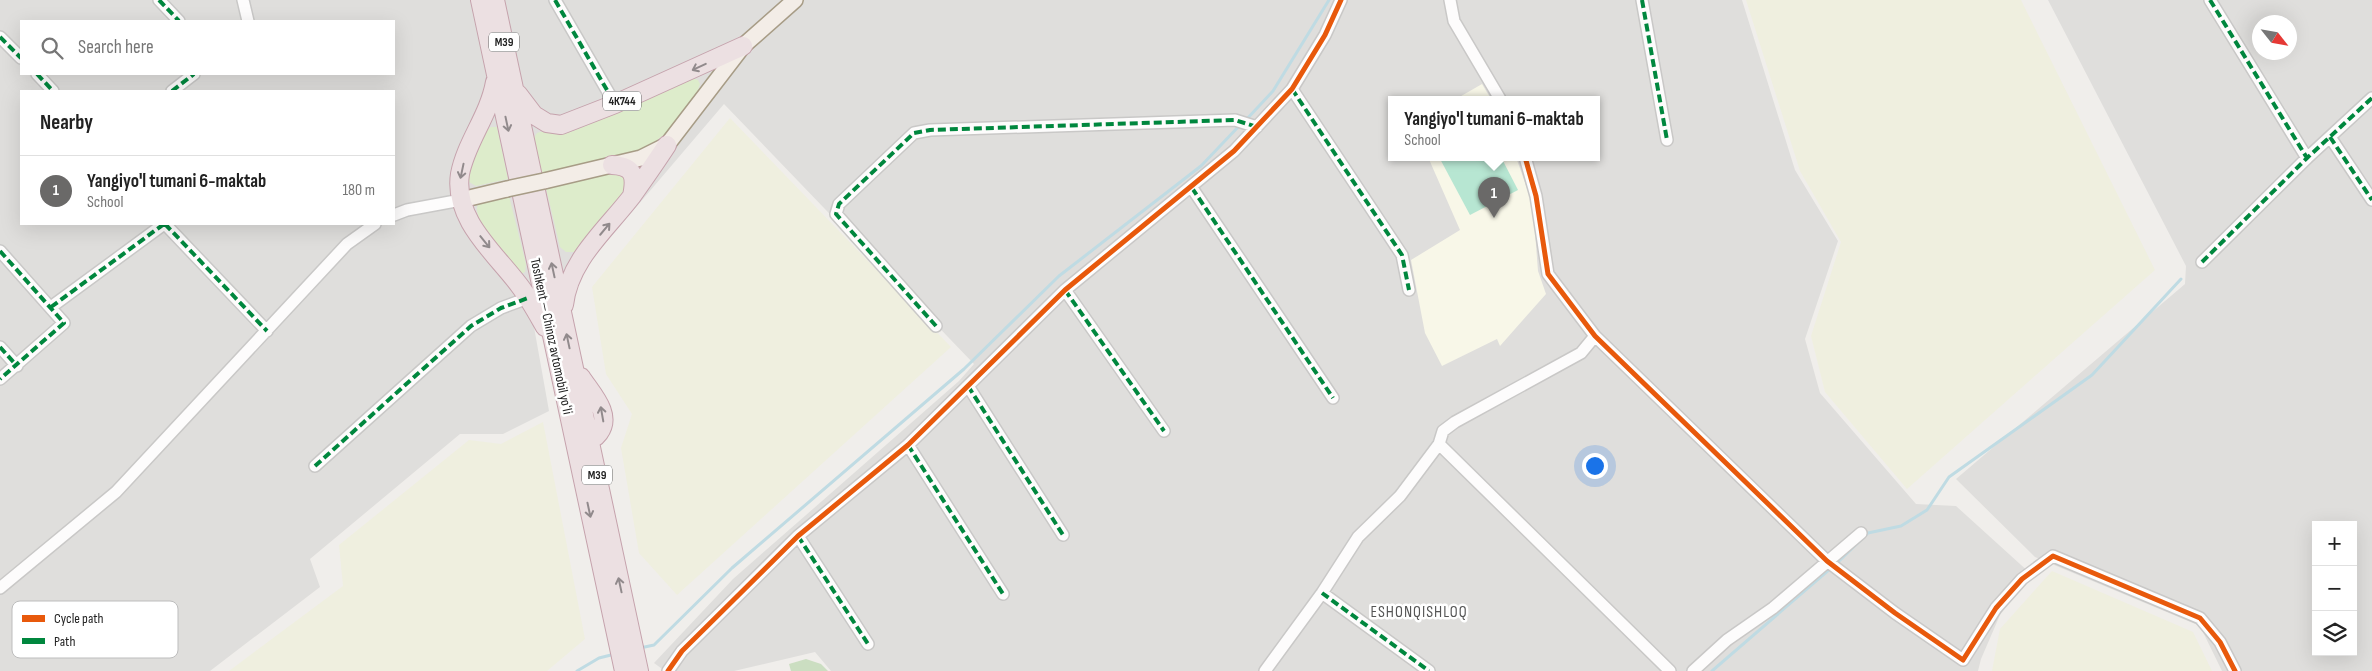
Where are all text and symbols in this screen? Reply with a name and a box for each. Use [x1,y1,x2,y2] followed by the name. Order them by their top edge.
[2252,15,2297,60] north arrow
[20,20,395,75] search box
[489,32,519,52] road number: M39
[38,34,66,62] icon: search
[78,36,154,59] text: Search here
[691,62,706,72] one-way arrow
[603,92,641,110] road number: 4К744
[1388,96,1600,161] popup
[1404,108,1584,131] text: Yangiyo'l tumani 6-maktab
[40,110,93,135] text: Nearby
[502,116,512,132] one-way arrow
[1404,131,1441,150] text: School
[456,163,466,179] one-way arrow
[87,170,266,193] text: Yangiyo'l tumani 6-maktab
[1478,177,1510,218] pin: 1
[53,181,59,200] text: 1
[342,181,375,200] text: 180 m
[87,193,123,212] text: School
[599,222,610,235] one-way arrow
[479,235,490,248] one-way arrow
[527,256,576,416] street label: Toshkent — Chinoz avtomobil yoʻli
[548,263,557,279] one-way arrow
[563,333,572,349] one-way arrow
[596,406,606,422] one-way arrow
[1582,453,1608,479] your location
[582,466,612,484] road number: M39
[585,502,595,518] one-way arrow
[2312,521,2357,656] map controls
[2312,521,2357,566] button: +
[2312,566,2357,611] button: −
[615,578,625,594] one-way arrow
[12,601,178,658] legend
[1370,603,1468,622] district label: ESHONQISHLOQ
[54,610,104,627] text: Cycle path
[2312,611,2357,656] button: layers
[54,633,75,650] text: Path

